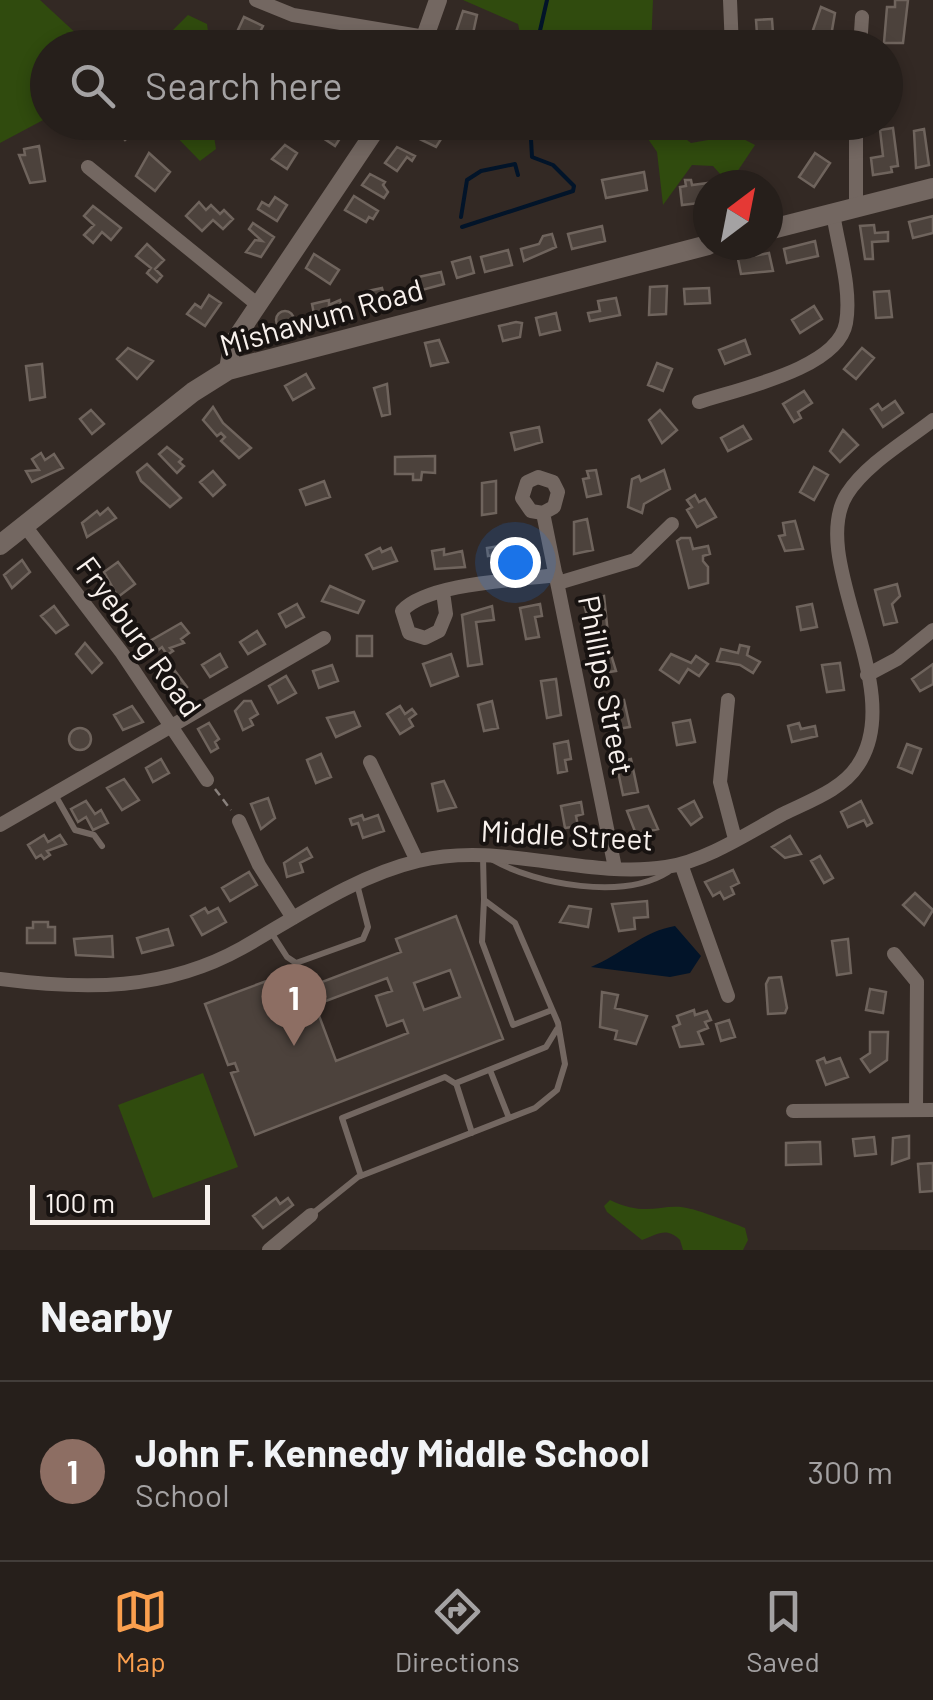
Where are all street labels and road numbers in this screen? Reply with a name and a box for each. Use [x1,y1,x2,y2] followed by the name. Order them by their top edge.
[215,270,427,362] street label: Mishawum Road
[70,549,210,723] street label: Fryeburg Road
[572,592,642,778] street label: Phillips Street
[480,812,654,856] street label: Middle Street

